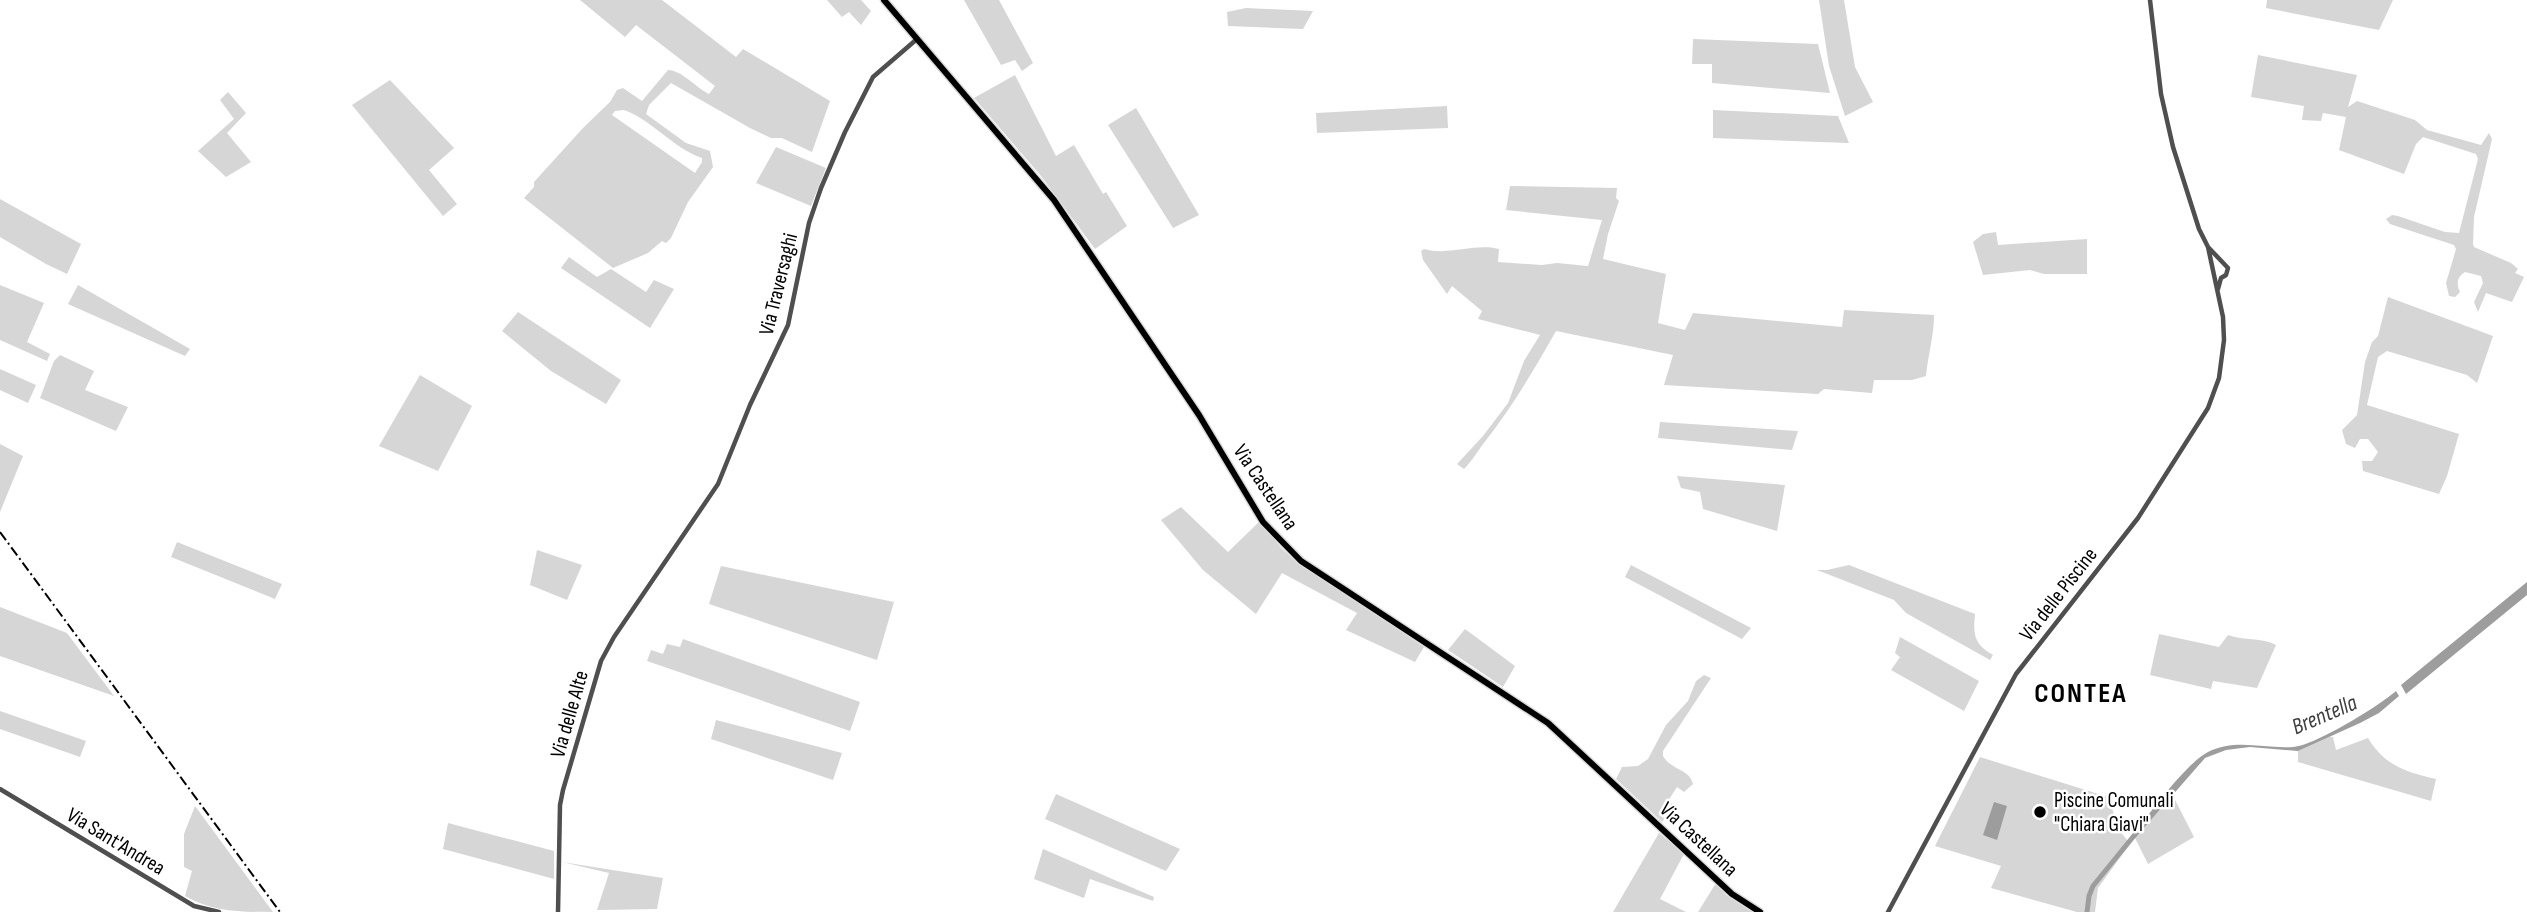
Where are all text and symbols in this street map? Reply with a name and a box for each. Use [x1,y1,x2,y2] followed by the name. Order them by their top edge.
[754,230,803,338] street label: Via Traversaghi
[1228,440,1303,535] street label: Via Castellana
[2014,543,2103,646] street label: Via delle Piscine
[545,668,594,761] street label: Via delle Alte
[2034,677,2128,710] district label: CONTEA
[2288,688,2362,741] water label: Brentella
[2054,788,2174,837] place label: Piscine Comunali "Chiara Giavi"
[1654,797,1743,882] street label: Via Castellana
[62,802,169,880] street label: Via Sant'Andrea
[2032,804,2048,820] marker: Piscine Comunali "Chiara Giavi"

